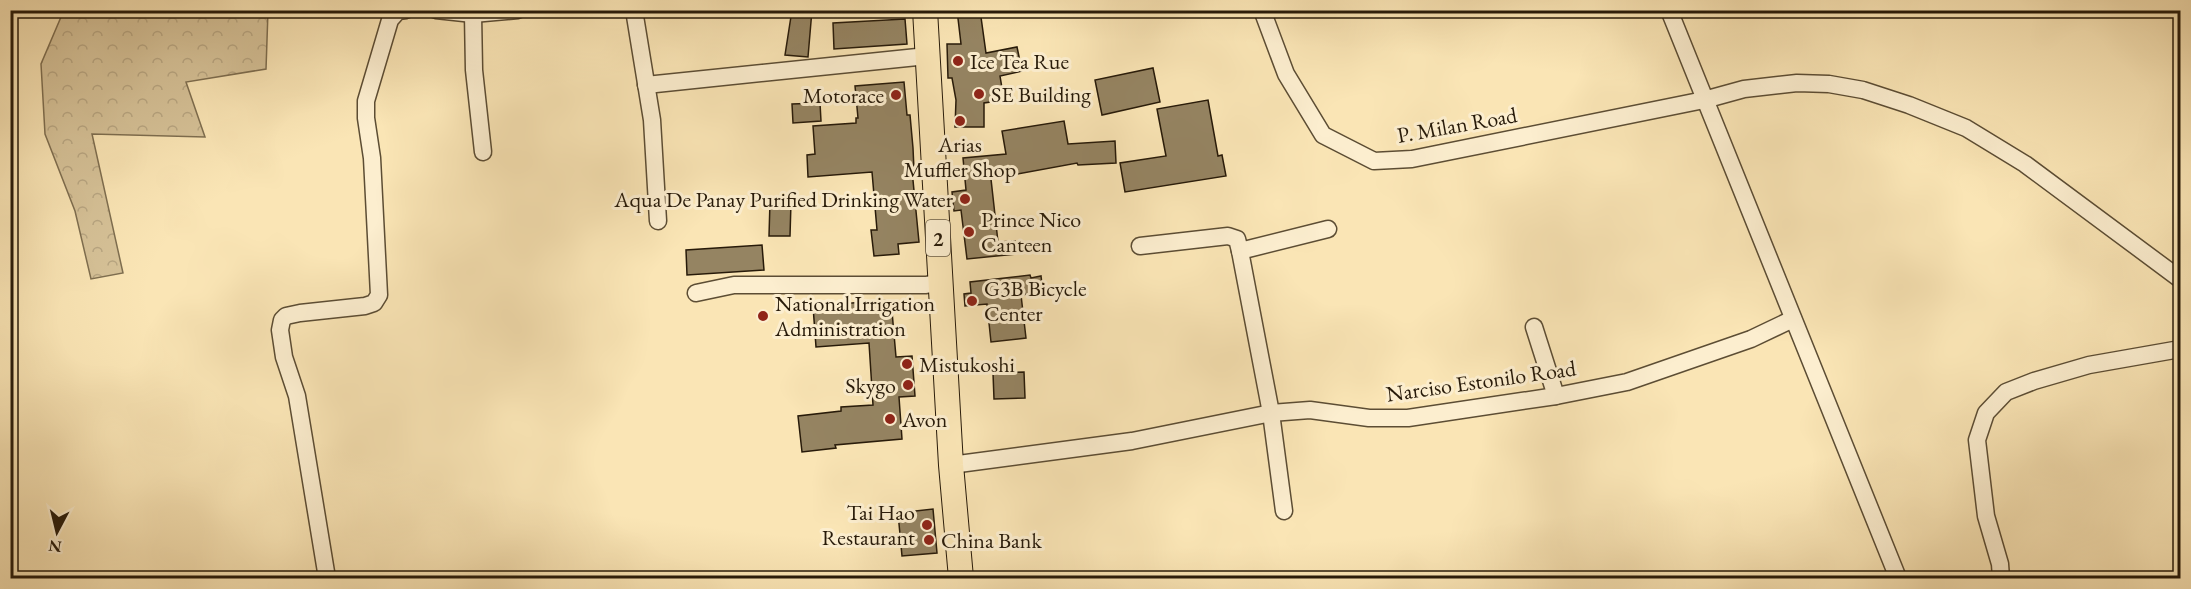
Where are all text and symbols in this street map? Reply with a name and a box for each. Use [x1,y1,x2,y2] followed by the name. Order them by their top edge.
[970,47,1069,76] place label: Ice Tea Rue
[951,54,965,68] marker: Ice Tea Rue
[991,80,1091,109] place label: SE Building
[803,81,884,110] place label: Motorace
[972,87,986,101] marker: SE Building
[889,88,903,102] marker: Motorace
[1395,100,1520,150] street label: P. Milan Road
[953,114,967,128] marker: Arias Muffler Shop
[904,130,1016,184] place label: Arias Muffler Shop
[613,185,954,214] place label: Aqua De Panay Purified Drinking Water
[958,192,972,206] marker: Aqua De Panay Purified Drinking Water
[981,205,1081,259] place label: Prince Nico Canteen
[926,220,950,256] road number: 2
[962,225,976,239] marker: Prince Nico Canteen
[984,274,1087,328] place label: G3B Bicycle Center
[774,289,936,343] place label: National Irrigation Administration
[965,294,979,308] marker: G3B Bicycle Center
[756,309,770,323] marker: National Irrigation Administration
[919,350,1015,379] place label: Mistukoshi
[1384,353,1579,409] street label: Narciso Estonilo Road
[900,357,914,371] marker: Mistukoshi
[845,371,896,400] place label: Skygo
[901,378,915,392] marker: Skygo
[901,405,948,434] place label: Avon
[883,412,897,426] marker: Avon
[822,498,915,552] place label: Tai Hao Restaurant
[27,502,87,562] north arrow
[920,518,934,532] marker: Tai Hao Restaurant
[941,526,1042,555] place label: China Bank
[922,533,936,547] marker: China Bank
[47,535,63,558] text: N

